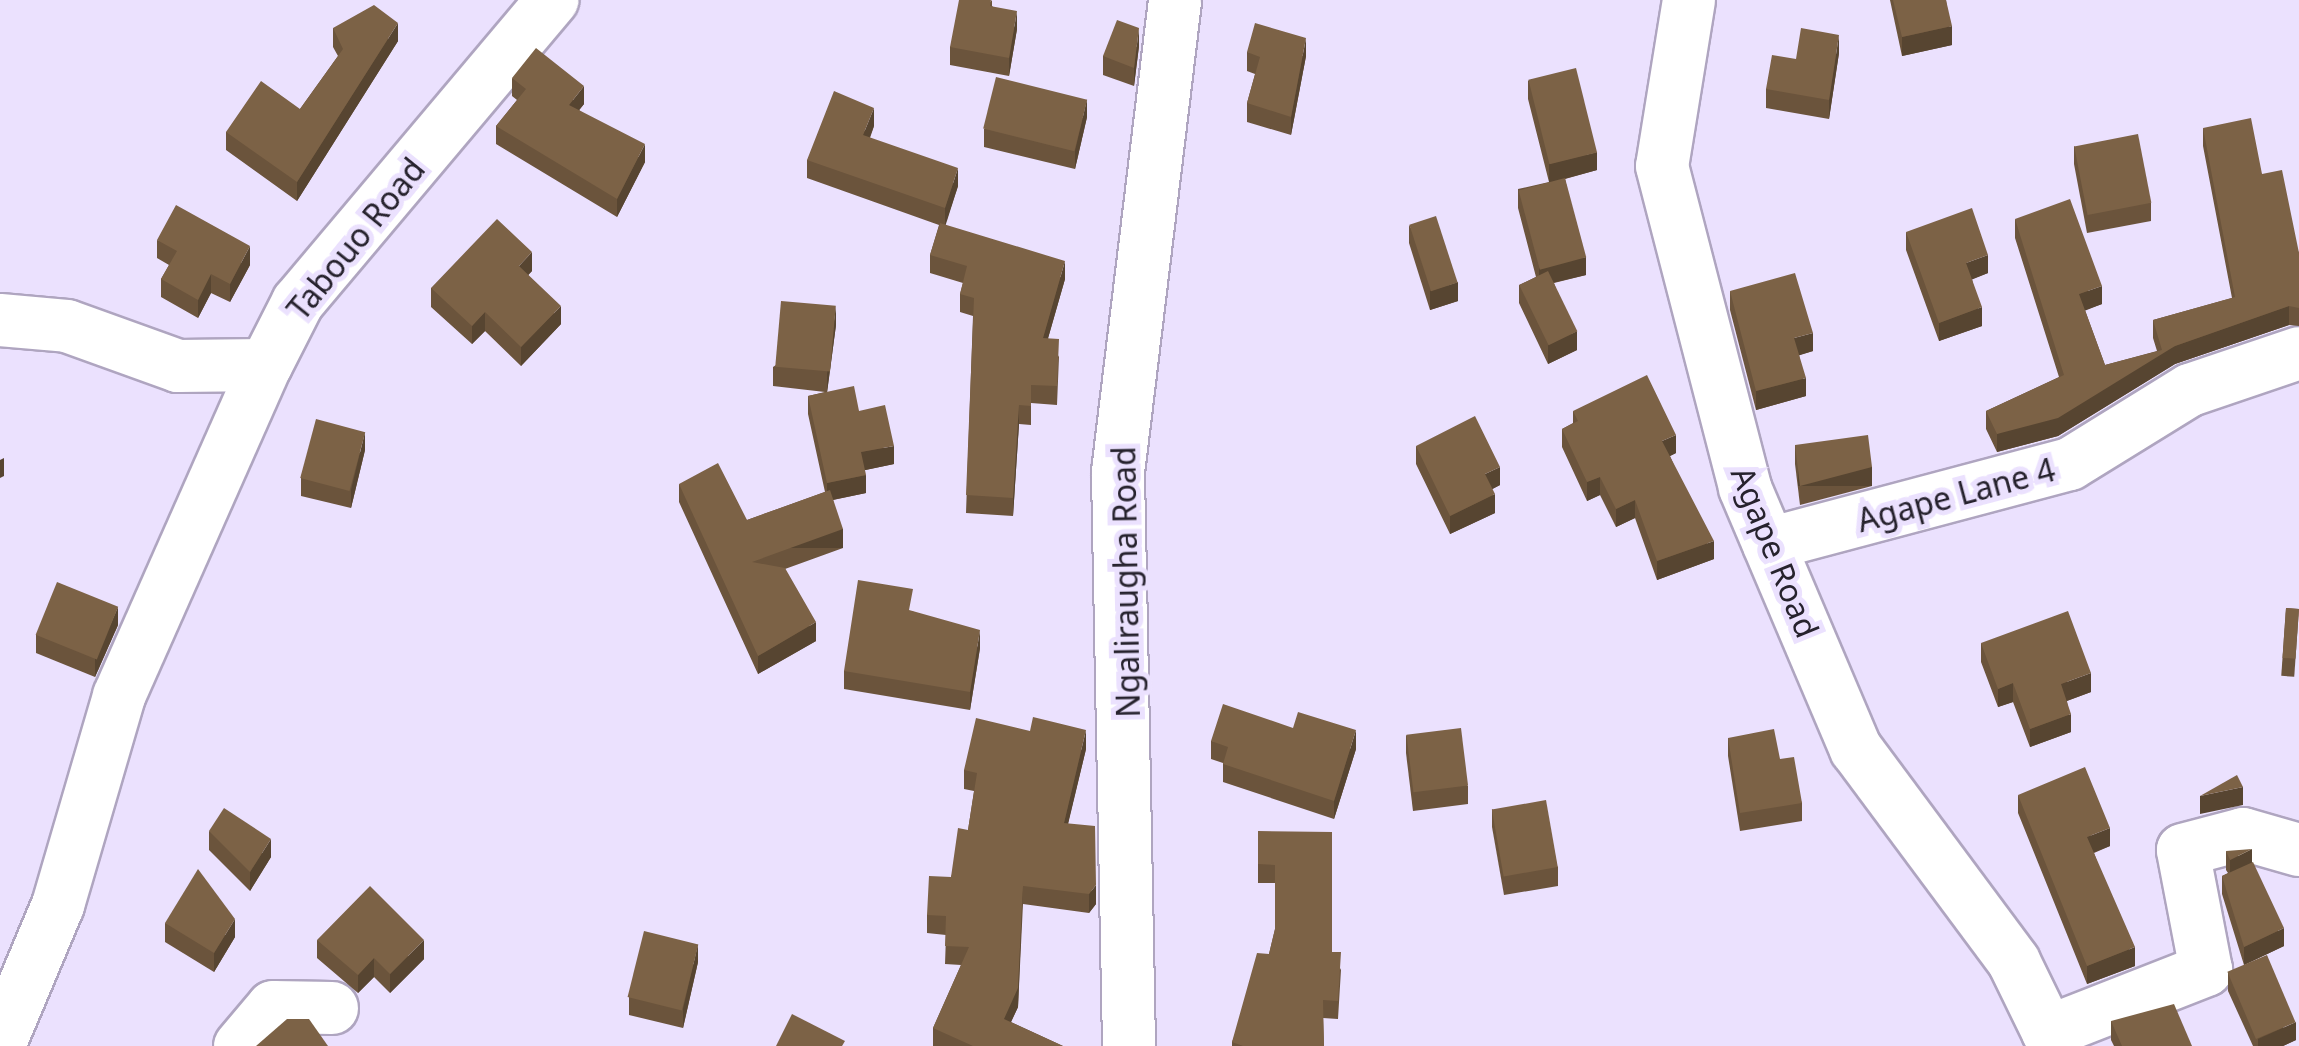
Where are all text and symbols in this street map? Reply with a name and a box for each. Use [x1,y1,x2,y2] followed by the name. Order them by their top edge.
[279,151,433,327] street label: Tabouo Road
[1104,446,1148,718] street label: Ngaliraugha Road
[1853,450,2059,540] street label: Agape Lane 4
[1723,461,1827,643] street label: Agape Road

